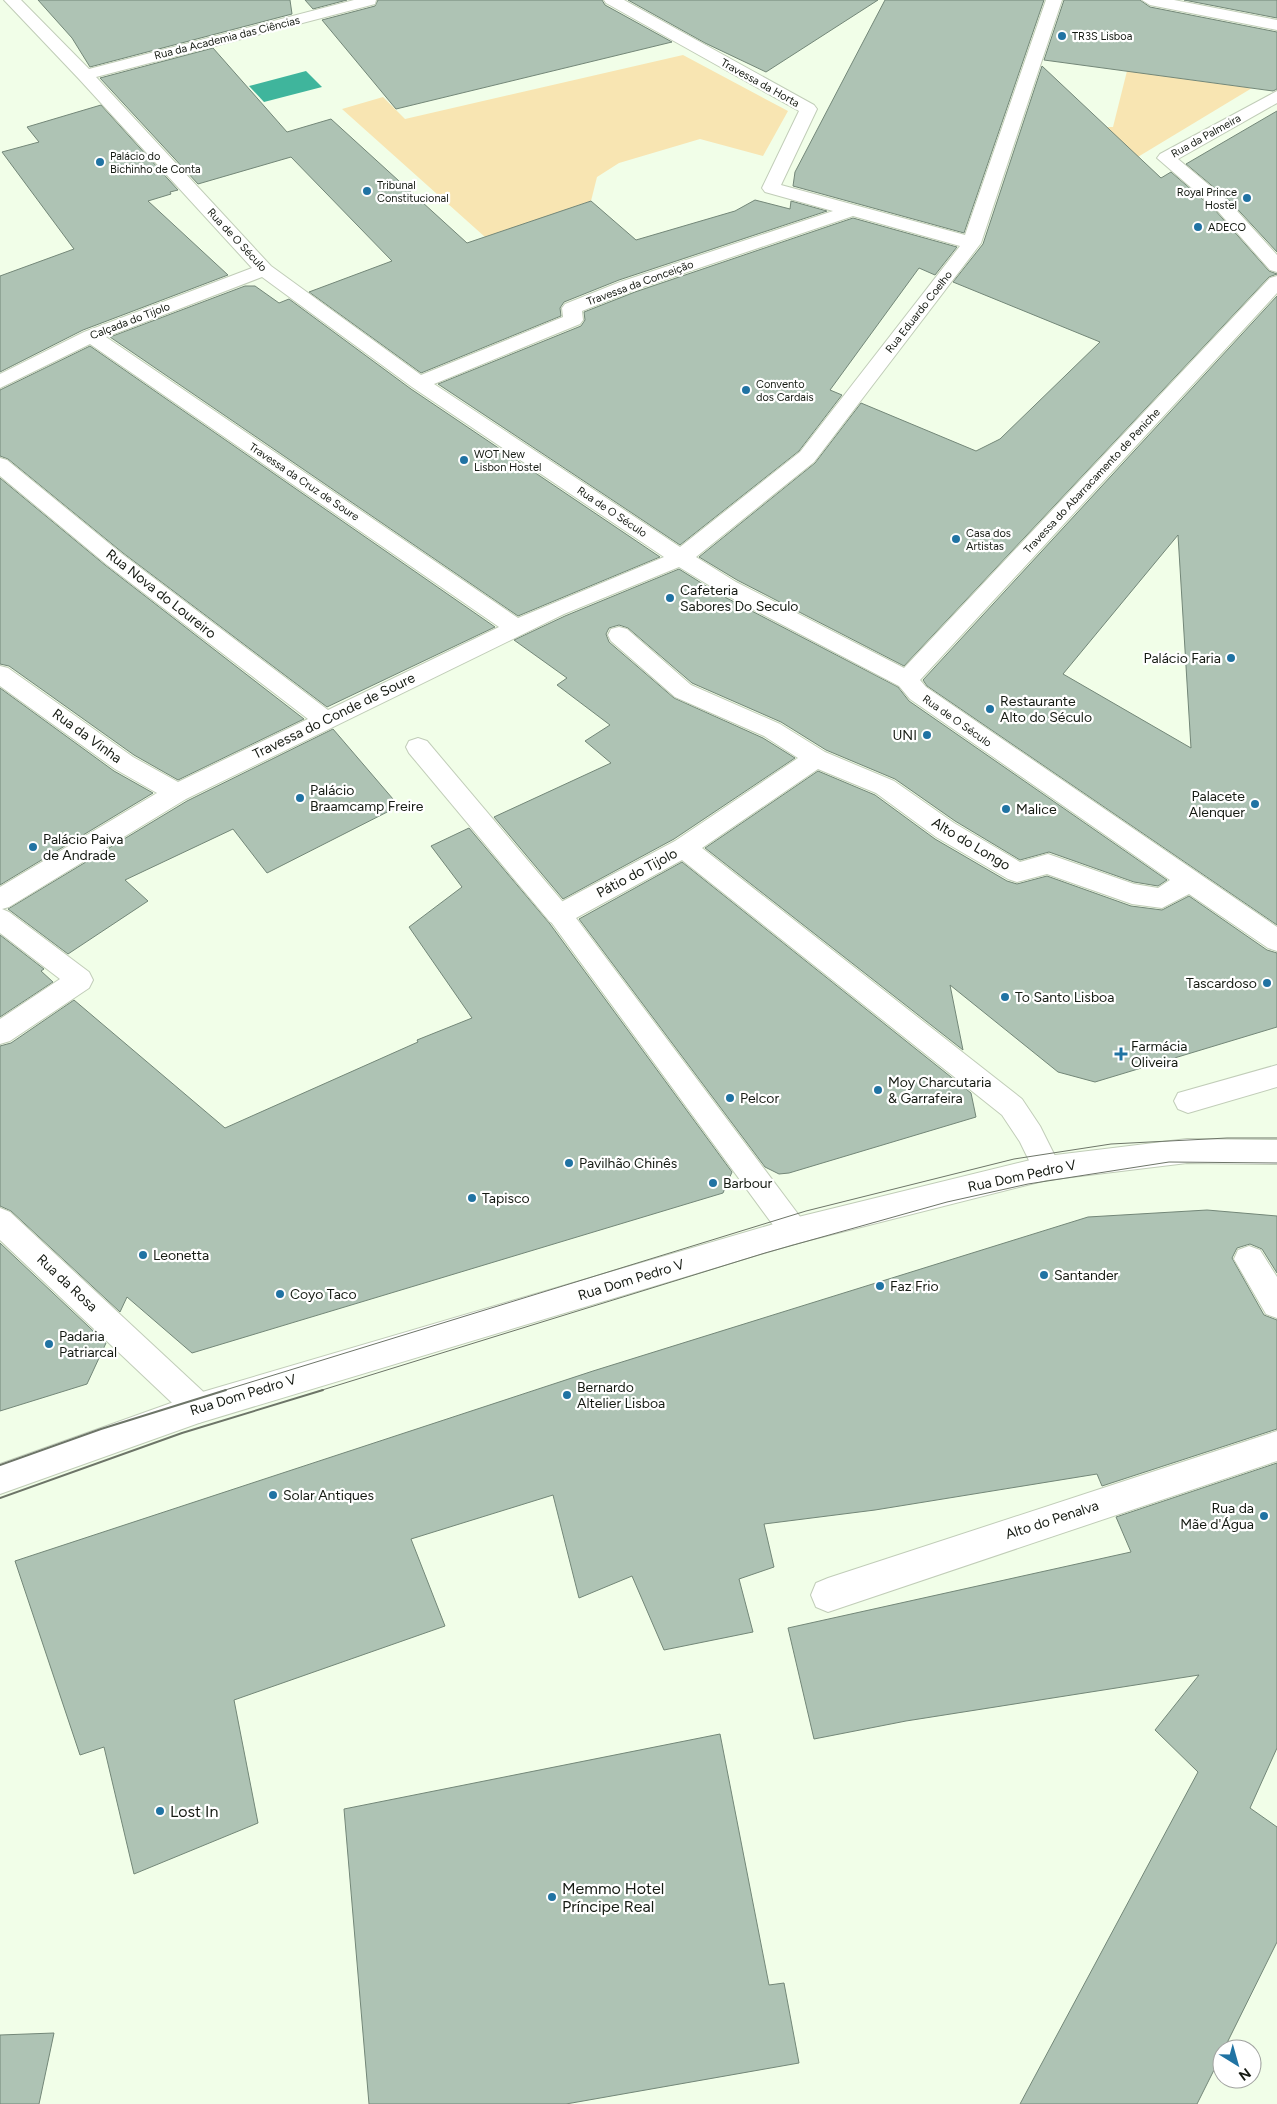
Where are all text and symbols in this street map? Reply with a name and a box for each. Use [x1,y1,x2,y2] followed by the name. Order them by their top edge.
[153,14,301,62] street label: Rua da Academia das Ciências
[1056,30,1068,42] marker: TR3S Lisboa
[1072,30,1132,43] place label: TR3S Lisboa
[718,56,802,110] street label: Travessa da Horta
[1169,111,1243,161] street label: Rua da Palmeira
[110,150,201,176] place label: Palácio do Bichinho de Conta
[94,156,106,168] marker: Palácio do Bichinho de Conta
[377,179,449,205] place label: Tribunal Constitucional
[361,185,373,197] marker: Tribunal Constitucional
[1177,186,1237,212] place label: Royal Prince Hostel
[1241,192,1253,204] marker: Royal Prince Hostel
[204,206,270,274] street label: Rua de O Século
[1192,221,1204,233] marker: ADECO
[1208,221,1246,234] place label: ADECO
[585,258,695,308] street label: Travessa da Conceição
[883,268,955,356] street label: Rua Eduardo Coelho
[88,300,172,342] street label: Calçada do Tijolo
[756,378,814,404] place label: Convento dos Cardais
[740,384,752,396] marker: Convento dos Cardais
[1021,406,1163,556] street label: Travessa do Abarracamento de Peniche
[247,440,361,524] street label: Travessa da Cruz de Soure
[474,448,541,474] place label: WOT New Lisbon Hostel
[458,454,470,466] marker: WOT New Lisbon Hostel
[575,484,649,540] street label: Rua de O Século
[966,527,1011,553] place label: Casa dos Artistas
[950,533,962,545] marker: Casa dos Artistas
[103,546,219,642] street label: Rua Nova do Loureiro
[680,582,798,615] place label: Cafeteria Sabores Do Seculo
[664,592,676,604] marker: Cafeteria Sabores Do Seculo
[1144,650,1221,667] place label: Palácio Faria
[1225,652,1237,664] marker: Palácio Faria
[250,669,418,763] street label: Travessa do Conde de Soure
[920,692,994,750] street label: Rua de O Século
[1000,693,1092,726] place label: Restaurante Alto do Século
[984,703,996,715] marker: Restaurante Alto do Século
[49,705,125,767] street label: Rua da Vinha
[892,727,917,744] place label: UNI
[921,729,933,741] marker: UNI
[310,782,424,815] place label: Palácio Braamcamp Freire
[1189,788,1245,821] place label: Palacete Alenquer
[294,792,306,804] marker: Palácio Braamcamp Freire
[1249,798,1261,810] marker: Palacete Alenquer
[1016,801,1057,818] place label: Malice
[1000,803,1012,815] marker: Malice
[929,814,1013,874] street label: Alto do Longo
[43,831,123,864] place label: Palácio Paiva de Andrade
[27,841,39,853] marker: Palácio Paiva de Andrade
[594,845,680,901] street label: Pátio do Tijolo
[1186,975,1257,992] place label: Tascardoso
[1261,977,1273,989] marker: Tascardoso
[1015,989,1114,1006] place label: To Santo Lisboa
[999,991,1011,1003] marker: To Santo Lisboa
[1131,1038,1187,1071] place label: Farmácia Oliveira
[1115,1048,1127,1060] marker: Farmácia Oliveira
[888,1074,991,1107] place label: Moy Charcutaria & Garrafeira
[872,1084,884,1096] marker: Moy Charcutaria & Garrafeira
[740,1090,779,1107] place label: Pelcor
[724,1092,736,1104] marker: Pelcor
[579,1155,677,1172] place label: Pavilhão Chinês
[966,1156,1078,1196] street label: Rua Dom Pedro V
[563,1157,575,1169] marker: Pavilhão Chinês
[723,1175,773,1192] place label: Barbour
[707,1177,719,1189] marker: Barbour
[482,1190,530,1207] place label: Tapisco
[466,1192,478,1204] marker: Tapisco
[153,1247,209,1264] place label: Leonetta
[137,1249,149,1261] marker: Leonetta
[33,1251,101,1315] street label: Rua da Rosa
[576,1256,686,1304] street label: Rua Dom Pedro V
[1054,1267,1119,1284] place label: Santander
[1038,1269,1050,1281] marker: Santander
[890,1278,939,1295] place label: Faz Frio
[874,1280,886,1292] marker: Faz Frio
[290,1286,357,1303] place label: Coyo Taco
[274,1288,286,1300] marker: Coyo Taco
[59,1328,117,1361] place label: Padaria Patriarcal
[43,1338,55,1350] marker: Padaria Patriarcal
[188,1371,298,1419] street label: Rua Dom Pedro V
[577,1379,665,1412] place label: Bernardo Altelier Lisboa
[561,1389,573,1401] marker: Bernardo Altelier Lisboa
[283,1487,374,1504] place label: Solar Antiques
[267,1489,279,1501] marker: Solar Antiques
[1003,1497,1101,1543] street label: Alto do Penalva
[1180,1500,1254,1533] place label: Rua da Mãe d'Água
[1258,1510,1270,1522] marker: Rua da Mãe d'Água
[170,1802,218,1821] place label: Lost In
[154,1805,166,1817] marker: Lost In
[562,1879,664,1916] place label: Memmo Hotel Príncipe Real
[546,1891,558,1903] marker: Memmo Hotel Príncipe Real
[1212,2039,1262,2089] north arrow
[1235,2064,1254,2084] text: N

